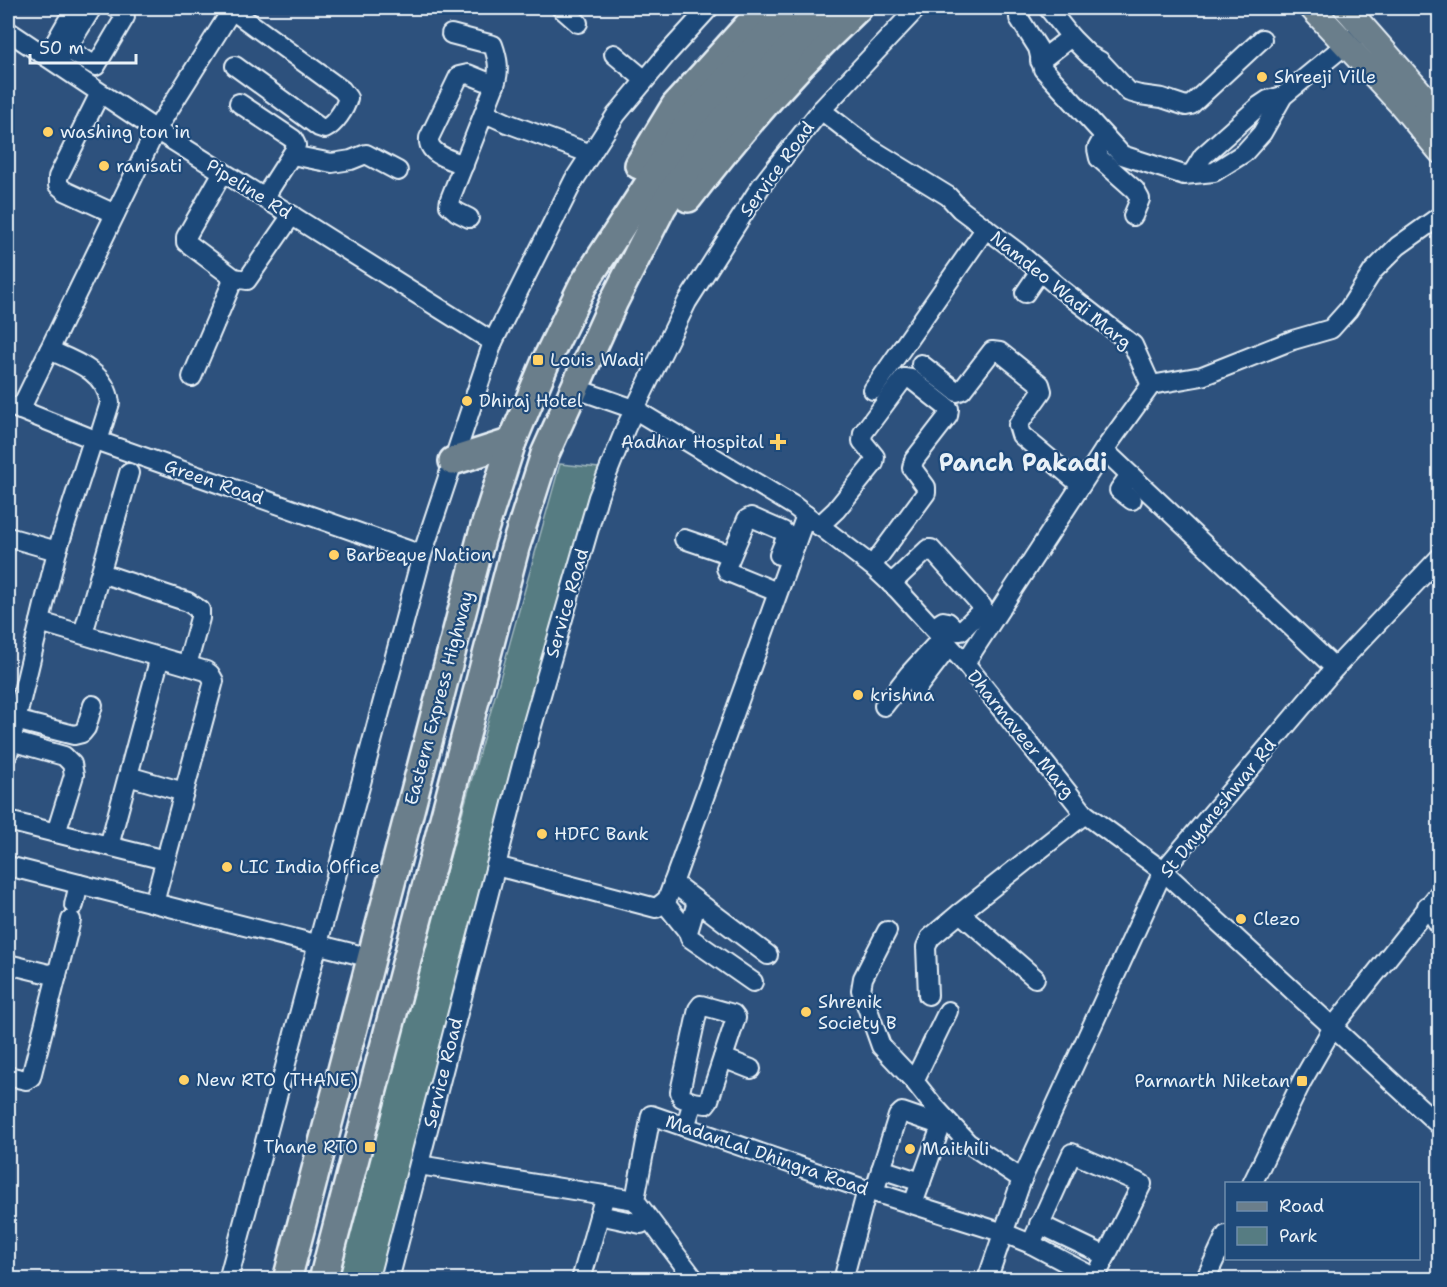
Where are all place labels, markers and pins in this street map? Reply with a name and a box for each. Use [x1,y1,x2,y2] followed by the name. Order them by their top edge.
[1274,65,1376,89] place label: Shreeji Ville
[1255,70,1269,84] marker: Shreeji Ville
[60,120,190,144] place label: washing ton in
[41,125,55,139] marker: washing ton in
[116,154,182,178] place label: ranisati
[97,159,111,173] marker: ranisati
[550,348,644,372] place label: Louis Wadi
[531,353,545,367] marker: Louis Wadi
[479,389,583,413] place label: Dhiraj Hotel
[460,394,474,408] marker: Dhiraj Hotel
[621,430,765,454] place label: Aadhar Hospital
[769,433,787,451] marker: Aadhar Hospital
[346,543,492,567] place label: Barbeque Nation
[327,548,341,562] marker: Barbeque Nation
[870,683,934,707] place label: krishna
[851,688,865,702] marker: krishna
[554,822,649,846] place label: HDFC Bank
[535,827,549,841] marker: HDFC Bank
[239,855,380,879] place label: LIC India Office
[220,860,234,874] marker: LIC India Office
[1253,907,1300,931] place label: Clezo
[1234,912,1248,926] marker: Clezo
[818,990,897,1035] place label: Shrenik Society B
[799,1005,813,1019] marker: Shrenik Society B
[196,1068,358,1092] place label: New RTO (THANE)
[1134,1069,1290,1093] place label: Parmarth Niketan
[177,1073,191,1087] marker: New RTO (THANE)
[1295,1074,1309,1088] marker: Parmarth Niketan
[263,1135,358,1159] place label: Thane RTO
[922,1137,989,1161] place label: Maithili
[363,1140,377,1154] marker: Thane RTO
[903,1142,917,1156] marker: Maithili

